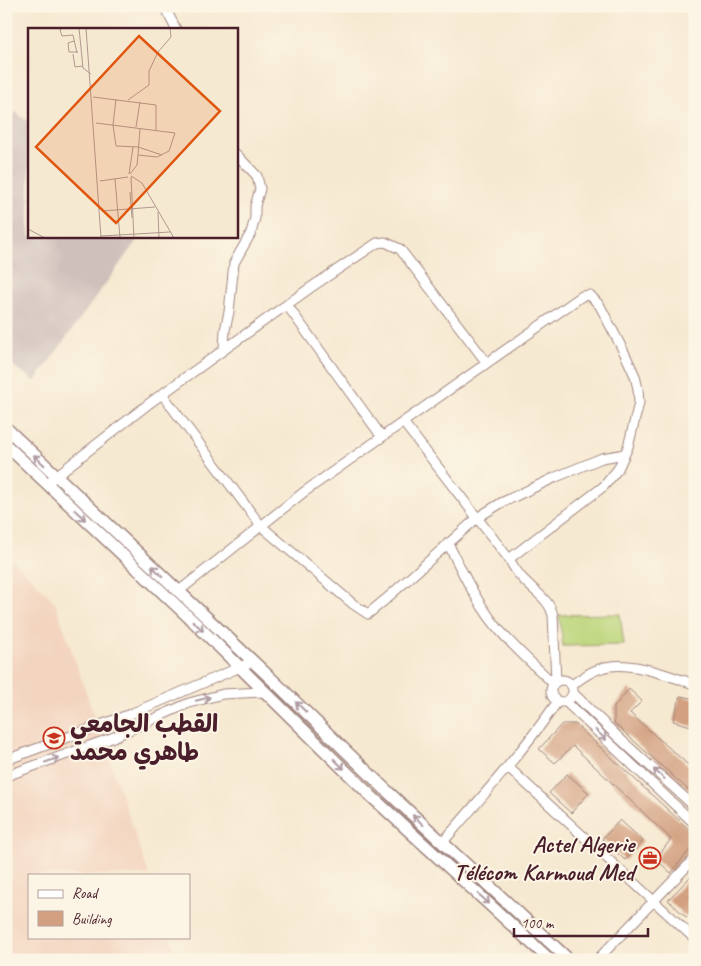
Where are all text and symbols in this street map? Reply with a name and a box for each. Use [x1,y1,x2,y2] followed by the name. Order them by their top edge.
[28,28,238,238] inset map
[33,454,45,466] one-way arrow
[73,509,86,521] one-way arrow
[151,565,164,577] one-way arrow
[191,620,203,632] one-way arrow
[194,694,210,703] one-way arrow
[294,701,307,713] one-way arrow
[70,709,218,770] place label: القطب الجامعي طاهري محمد
[42,726,66,750] school or university icon: القطب الجامعي طاهري محمد
[595,729,607,741] one-way arrow
[44,755,60,764] one-way arrow
[333,758,345,770] one-way arrow
[652,768,665,780] one-way arrow
[411,814,424,826] one-way arrow
[453,829,638,887] place label: Actel Algerie Télécom Karmoud Med
[638,846,662,870] office icon: Actel Algerie Télécom Karmoud Med
[28,874,190,938] legend
[72,884,99,903] text: Road
[477,893,490,905] one-way arrow
[514,906,647,938] scale bar
[72,910,112,929] text: Building
[521,914,555,933] text: 100 m

